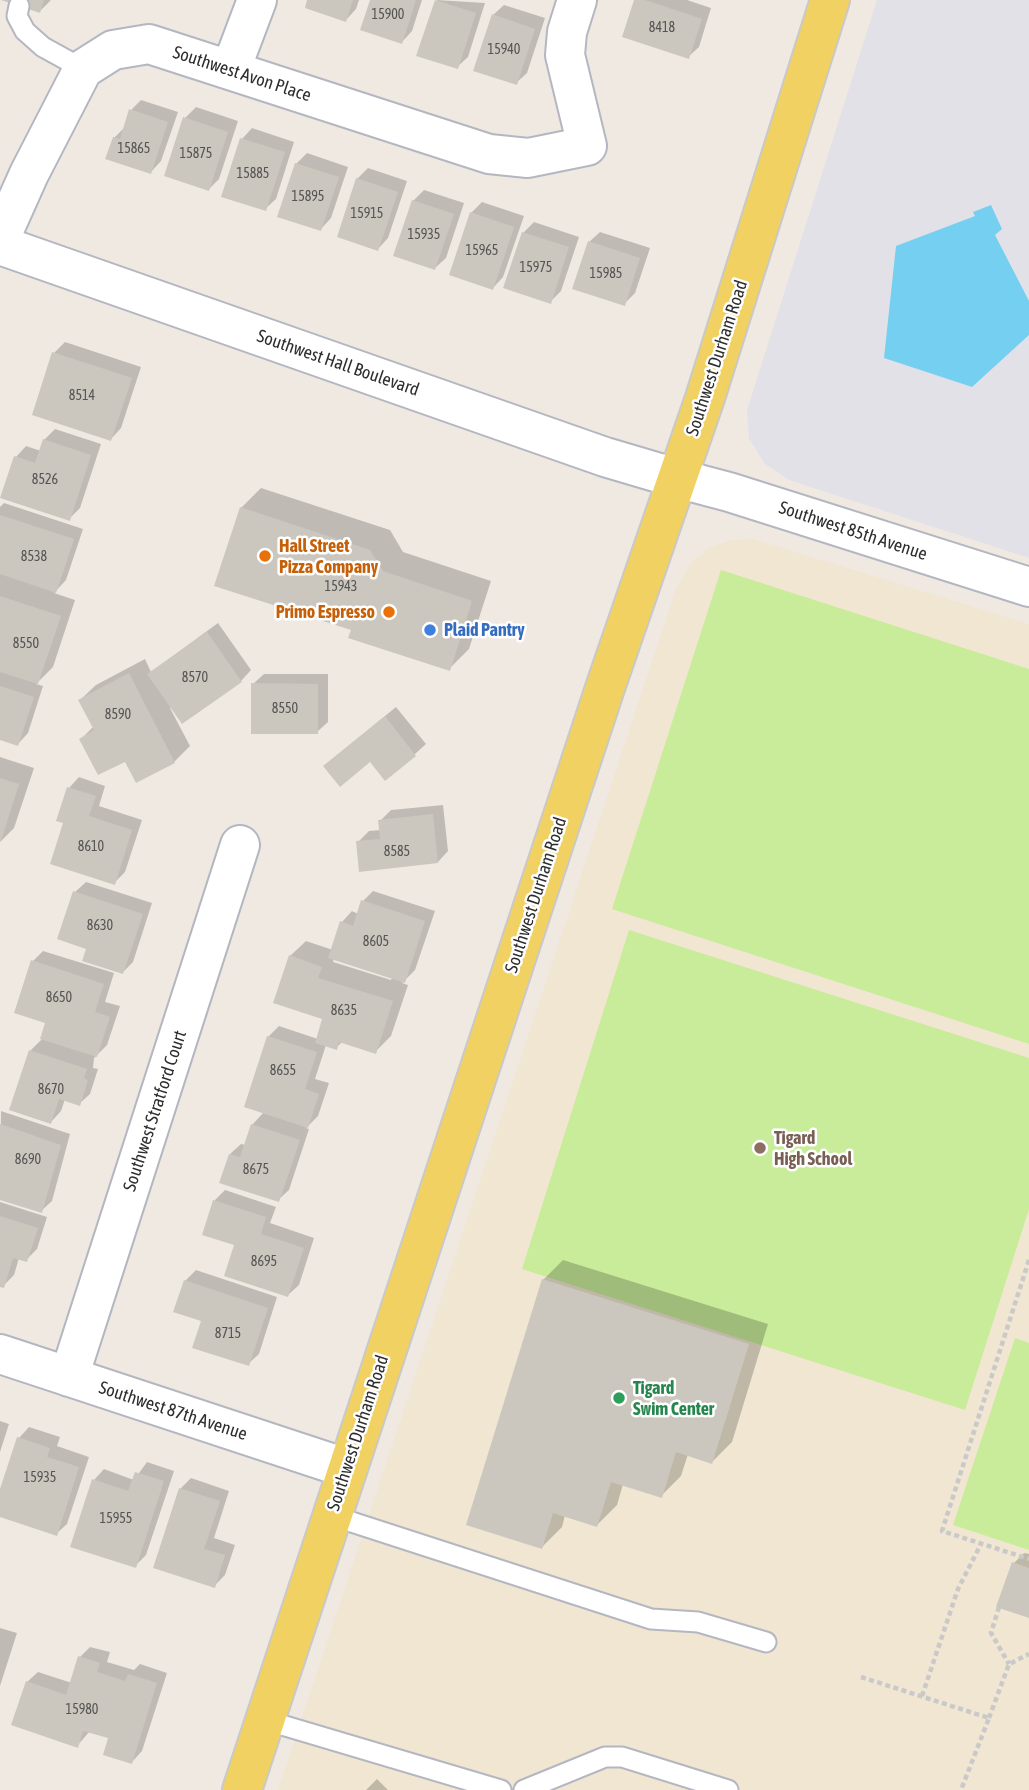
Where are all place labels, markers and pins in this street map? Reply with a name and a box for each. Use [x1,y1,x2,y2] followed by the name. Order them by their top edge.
[279,535,378,578] place label: Hall Street Pizza Company
[257,548,273,564] marker: Hall Street Pizza Company
[276,601,375,623] place label: Primo Espresso
[381,604,397,620] marker: Primo Espresso
[444,619,525,641] place label: Plaid Pantry
[422,622,438,638] marker: Plaid Pantry
[774,1127,852,1170] place label: Tigard High School
[752,1140,768,1156] marker: Tigard High School
[633,1377,714,1420] place label: Tigard Swim Center
[611,1390,627,1406] marker: Tigard Swim Center

